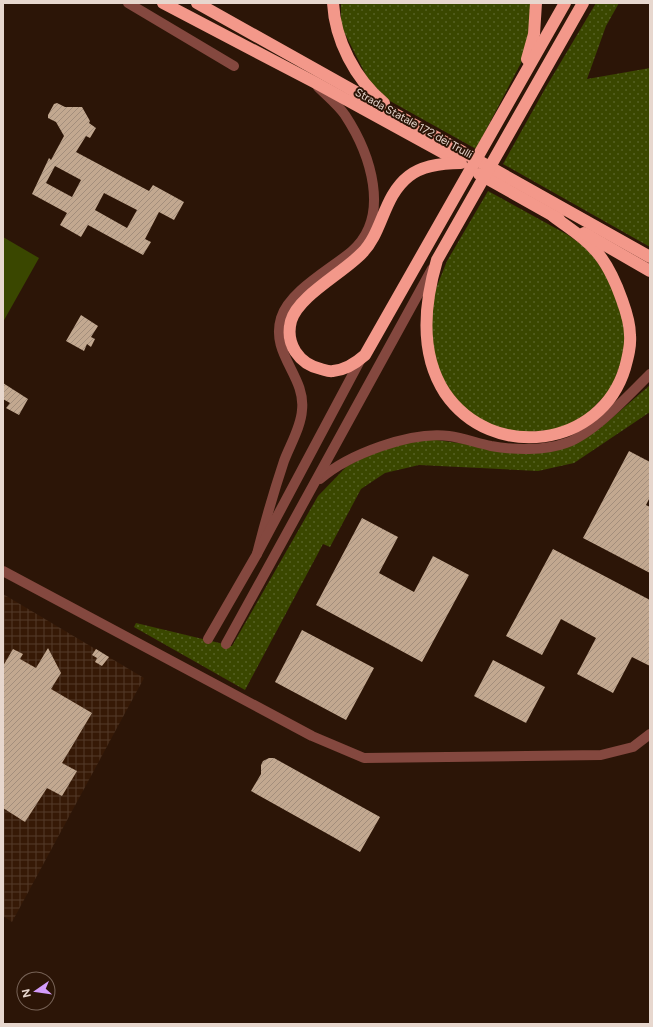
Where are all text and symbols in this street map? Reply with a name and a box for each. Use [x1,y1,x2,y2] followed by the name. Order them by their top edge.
[353,86,475,161] street label: Strada Statale 172 dei Trulli
[16,971,56,1011] north arrow
[19,988,34,999] text: N

